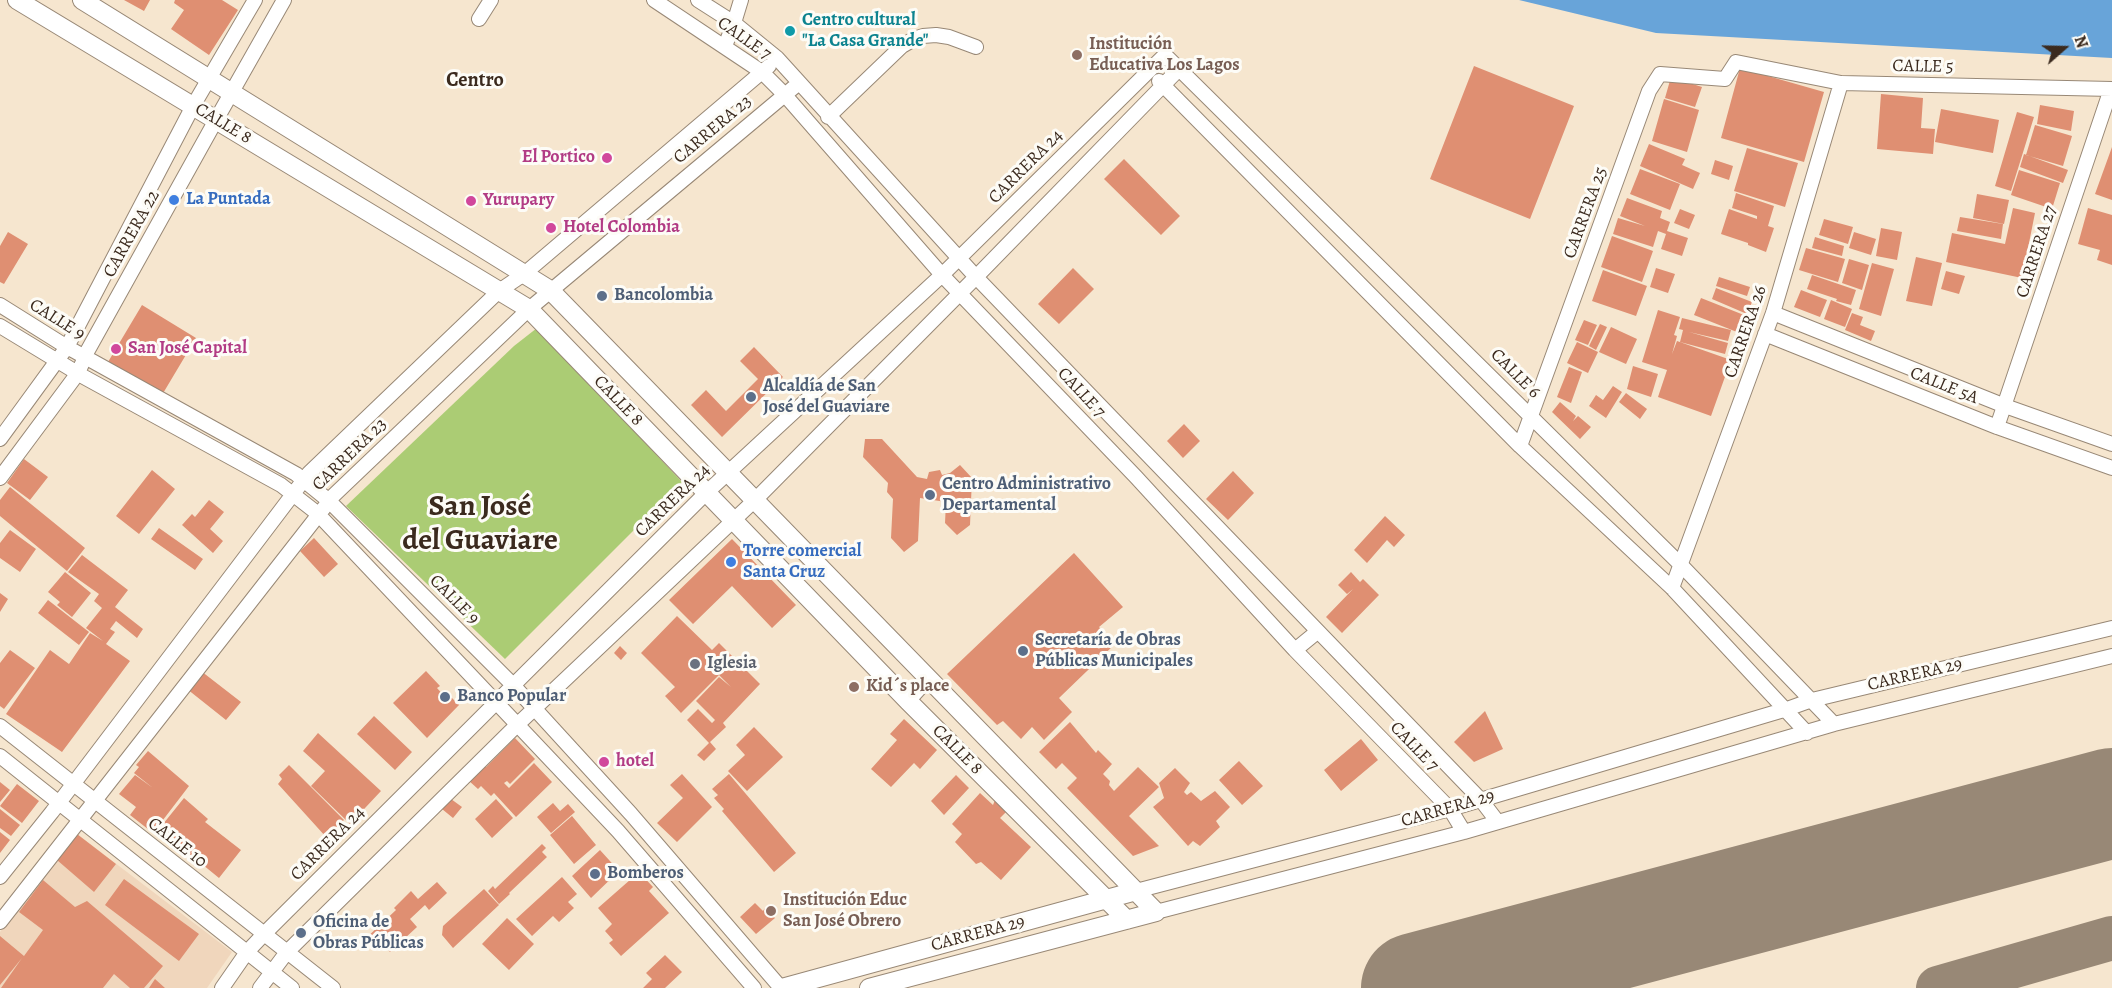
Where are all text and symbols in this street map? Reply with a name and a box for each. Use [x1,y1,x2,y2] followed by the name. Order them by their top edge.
[802,10,929,52] place label: Centro cultural "La Casa Grande"
[713,13,775,65] street label: CALLE 7
[2034,18,2094,78] north arrow
[783,24,797,38] marker: Centro cultural "La Casa Grande"
[2069,33,2093,51] text: N
[1089,34,1240,76] place label: Institución Educativa Los Lagos
[1070,48,1084,62] marker: Institución Educativa Los Lagos
[1892,56,1954,78] street label: CALLE 5
[446,69,504,93] district label: Centro
[669,91,757,169] street label: CARRERA 23
[191,99,255,149] street label: CALLE 8
[984,125,1068,209] street label: CARRERA 24
[522,147,595,169] place label: El Portico
[600,151,614,165] marker: El Portico
[1559,164,1613,262] street label: CARRERA 25
[99,187,165,281] street label: CARRERA 22
[186,189,271,211] place label: La Puntada
[483,190,554,212] place label: Yurupary
[167,193,181,207] marker: La Puntada
[464,194,478,208] marker: Yurupary
[2012,203,2062,301] street label: CARRERA 27
[563,217,680,239] place label: Hotel Colombia
[544,221,558,235] marker: Hotel Colombia
[1720,283,1772,381] street label: CARRERA 26
[614,285,713,307] place label: Bancolombia
[595,289,609,303] marker: Bancolombia
[25,294,89,346] street label: CALLE 9
[128,338,247,360] place label: San José Capital
[109,342,123,356] marker: San José Capital
[1486,345,1544,403] street label: CALLE 6
[1052,363,1110,423] street label: CALLE 7
[1907,363,1981,409] street label: CALLE 5A
[589,371,647,431] street label: CALLE 8
[763,376,890,418] place label: Alcaldía de San José del Guaviare
[744,390,758,404] marker: Alcaldía de San José del Guaviare
[308,414,392,496] street label: CARRERA 23
[631,460,715,542] street label: CARRERA 24
[942,474,1111,516] place label: Centro Administrativo Departamental
[923,488,937,502] marker: Centro Administrativo Departamental
[402,490,558,560] district label: San José del Guaviare
[743,541,862,584] place label: Torre comercial Santa Cruz
[724,555,738,569] marker: Torre comercial Santa Cruz
[425,571,483,629] street label: CALLE 9
[1035,630,1193,672] place label: Secretaría de Obras Públicas Municipales
[1016,644,1030,658] marker: Secretaría de Obras Públicas Municipales
[707,653,757,675] place label: Iglesia
[1866,654,1964,696] street label: CARRERA 29
[688,657,702,671] marker: Iglesia
[866,676,949,698] place label: Kid´s place
[847,680,861,694] marker: Kid´s place
[457,686,566,708] place label: Banco Popular
[438,690,452,704] marker: Banco Popular
[1385,718,1443,776] street label: CALLE 7
[927,720,987,780] street label: CALLE 8
[616,751,654,773] place label: hotel
[597,755,611,769] marker: hotel
[1399,785,1497,833] street label: CARRERA 29
[286,802,370,886] street label: CARRERA 24
[143,813,211,873] street label: CALLE 10
[607,863,684,885] place label: Bomberos
[588,867,602,881] marker: Bomberos
[783,890,907,932] place label: Institución Educ San José Obrero
[764,904,778,918] marker: Institución Educ San José Obrero
[929,911,1027,957] street label: CARRERA 29
[313,912,424,954] place label: Oficina de Obras Públicas
[294,926,308,940] marker: Oficina de Obras Públicas

